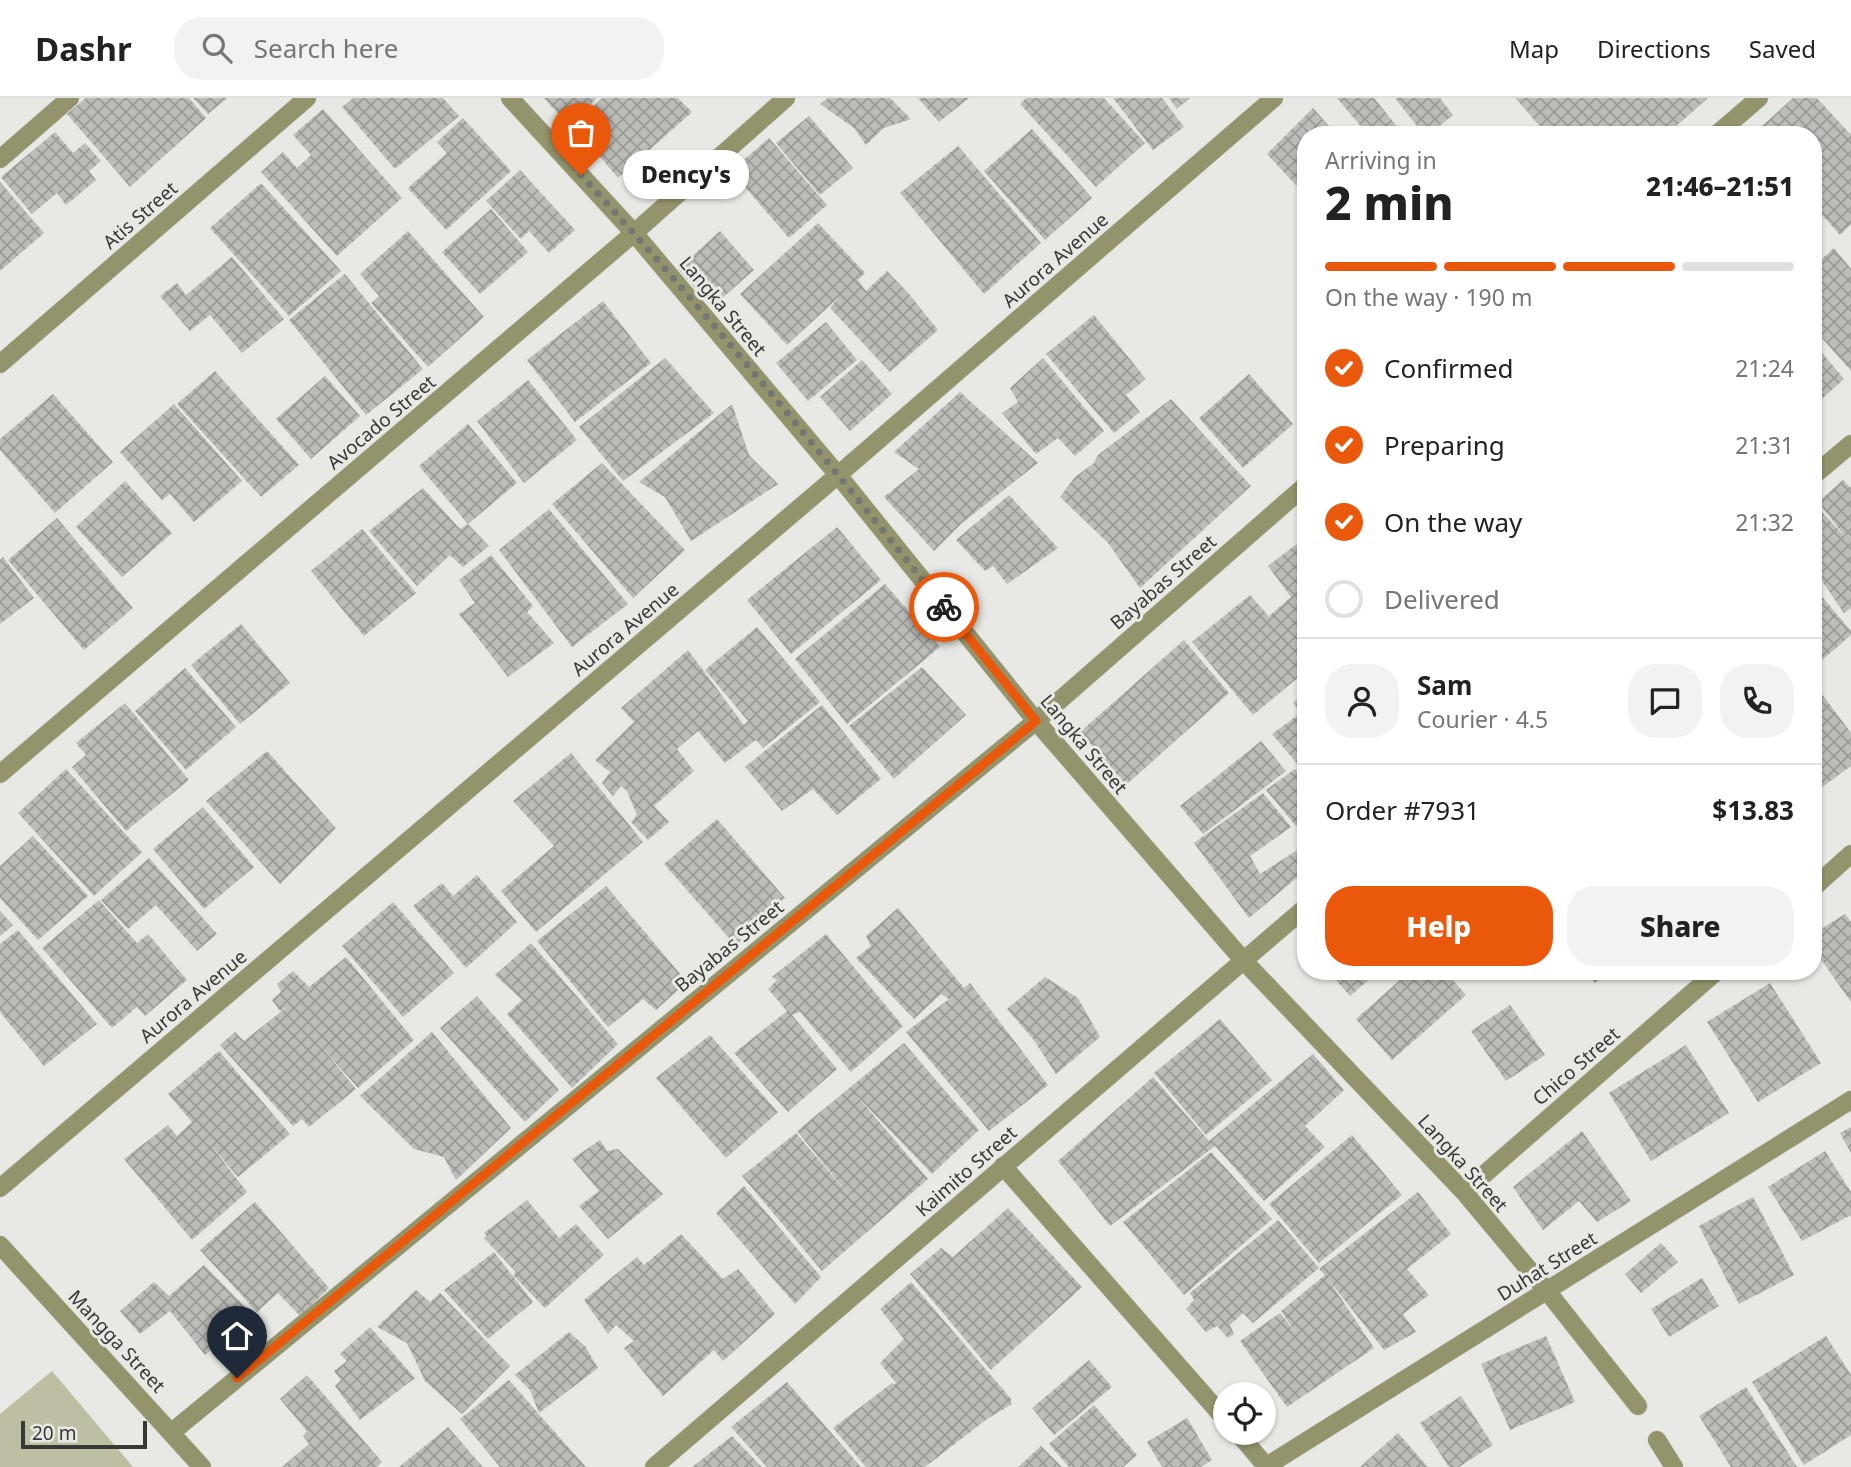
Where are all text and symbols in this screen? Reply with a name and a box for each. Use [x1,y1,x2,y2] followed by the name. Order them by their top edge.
[174,17,664,80] search box
[35,26,132,71] text: Dashr
[198,29,236,67] icon: search
[254,30,398,66] text: Search here
[1509,32,1559,65] text: Map
[1597,32,1711,65] text: Directions
[1749,32,1816,65] text: Saved
[551,103,611,175] pin
[562,114,600,152] icon: bag
[1325,144,1437,176] text: Arriving in
[623,150,749,200] callout: Dency's
[641,158,731,190] text: Dency's
[1646,168,1794,204] text: 21:46–21:51
[1325,171,1454,233] text: 2 min
[97,175,183,255] street label: Atis Street
[996,207,1114,313] street label: Aurora Avenue
[674,251,773,362] street label: Langka Street
[1325,281,1532,313] text: On the way · 190 m
[1325,349,1363,387] icon: check
[1384,350,1514,386] text: Confirmed
[1735,352,1794,384] text: 21:24
[321,369,441,475] street label: Avocado Street
[1325,426,1363,464] icon: check
[1384,427,1505,463] text: Preparing
[1735,429,1794,461] text: 21:31
[1325,503,1363,541] icon: check
[1384,504,1522,540] text: On the way
[1735,506,1794,538] text: 21:32
[1104,529,1222,635] street label: Bayabas Street
[909,572,979,642] courier
[566,576,684,682] street label: Aurora Avenue
[1384,581,1500,617] text: Delivered
[925,588,963,626] icon: bike
[1325,664,1399,738] button: person
[1628,664,1702,738] button: chat
[1720,664,1794,738] button: phone
[1417,667,1472,703] text: Sam
[1035,689,1134,800] street label: Langka Street
[1417,703,1548,735] text: Courier · 4.5
[1325,792,1480,828] text: Order #7931
[1712,792,1794,828] text: $13.83
[1325,886,1553,966] button: Help
[1567,886,1794,966] button: Share
[669,894,789,998] street label: Bayabas Street
[134,943,252,1049] street label: Aurora Avenue
[1527,1021,1625,1111] street label: Chico Street
[1412,1109,1514,1217] street label: Langka Street
[910,1120,1022,1222] street label: Kaimito Street
[1492,1225,1602,1307] street label: Duhat Street
[63,1284,171,1398] street label: Mangga Street
[207,1306,267,1378] pin
[218,1317,256,1355] icon: home
[1213,1382,1276,1445] map controls
[1213,1382,1276,1445] button: locate
[21,1418,147,1450] scale bar
[32,1420,76,1446] text: 20 m

